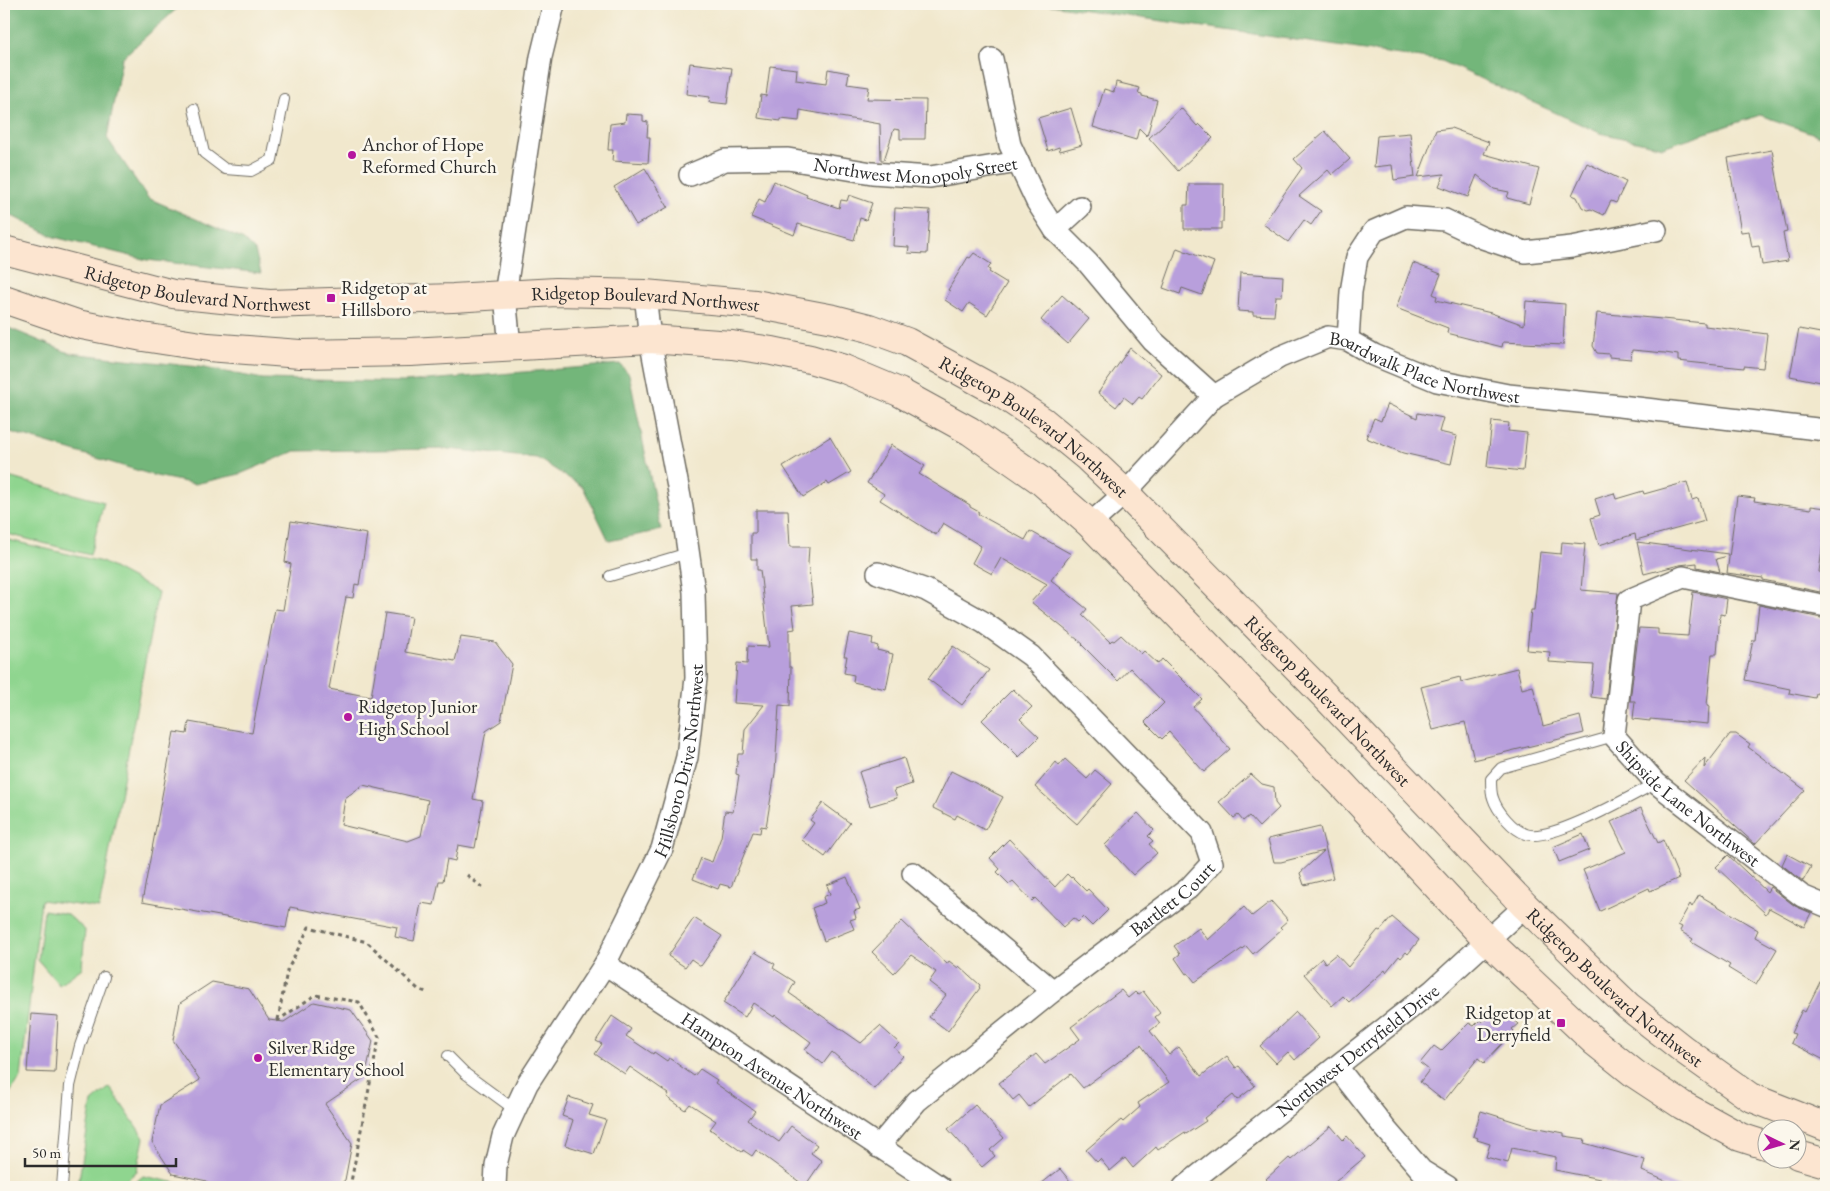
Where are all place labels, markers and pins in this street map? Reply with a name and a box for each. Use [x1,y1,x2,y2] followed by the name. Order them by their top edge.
[361,132,497,179] place label: Anchor of Hope Reformed Church
[346,149,358,161] marker: Anchor of Hope Reformed Church
[341,275,427,322] place label: Ridgetop at Hillsboro
[325,292,337,304] marker: Ridgetop at Hillsboro
[358,694,478,741] place label: Ridgetop Junior High School
[342,711,354,723] marker: Ridgetop Junior High School
[1465,1000,1551,1047] place label: Ridgetop at Derryfield
[1555,1017,1567,1029] marker: Ridgetop at Derryfield
[268,1035,405,1082] place label: Silver Ridge Elementary School
[252,1052,264,1064] marker: Silver Ridge Elementary School

